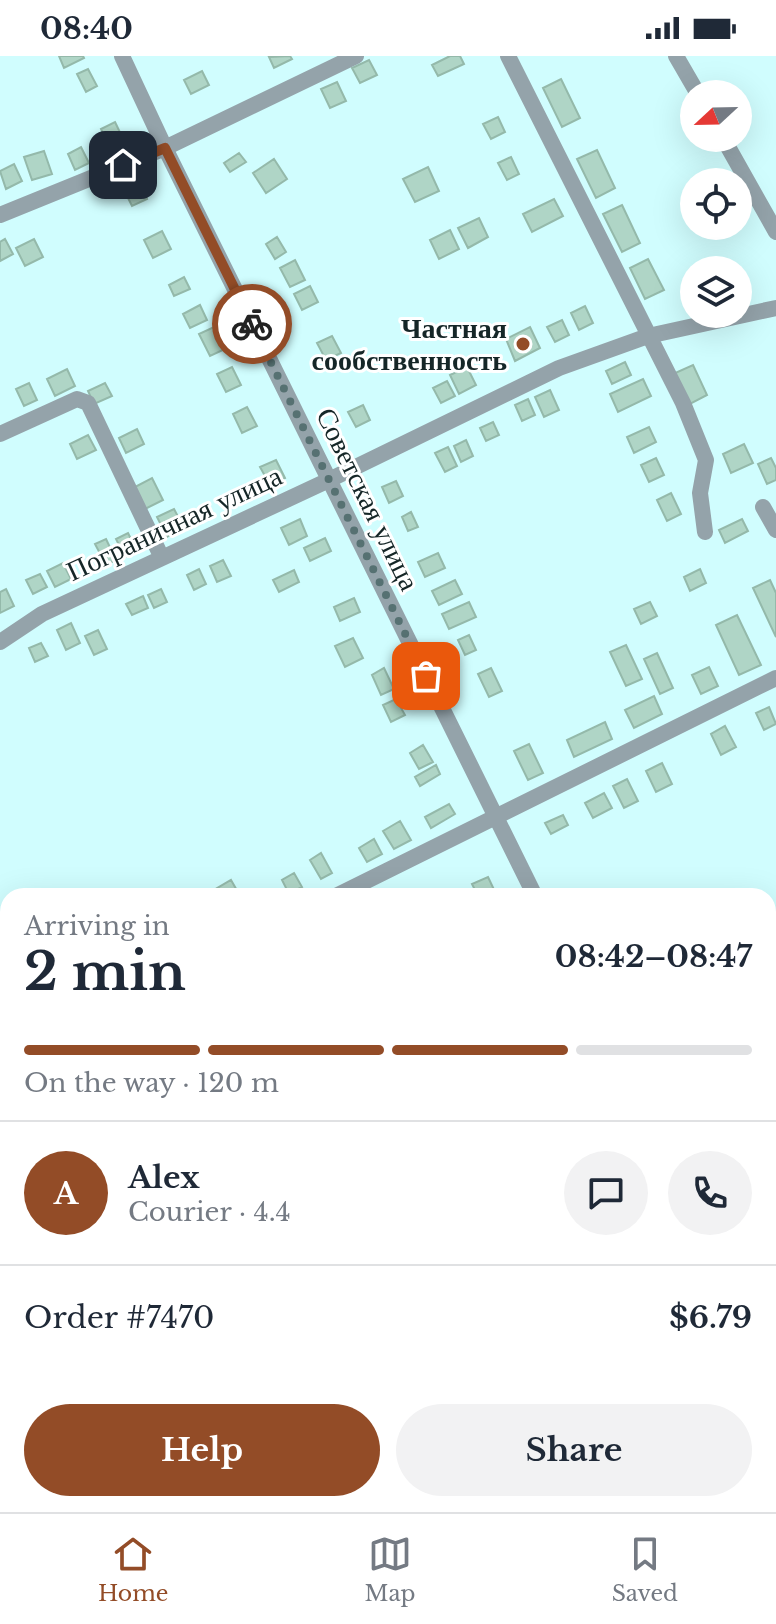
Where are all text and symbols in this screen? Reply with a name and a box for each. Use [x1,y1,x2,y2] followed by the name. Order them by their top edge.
[40,10,133,47] text: 08:40
[680,80,752,152] north arrow
[680,80,752,328] map controls
[89,131,157,199] pin
[101,143,145,187] icon: home
[680,168,752,240] button: locate
[680,256,752,328] button: layers
[212,284,292,364] courier
[230,302,274,346] icon: bike
[312,311,507,378] place label: Частная сообственность
[514,335,532,353] marker: Частная сообственность
[308,402,427,597] street label: Советская улица
[61,458,288,589] street label: Пограничная улица
[392,642,460,710] pin
[404,654,448,698] icon: bag
[24,910,170,942] text: Arriving in
[555,938,752,975] text: 08:42–08:47
[24,940,186,1004] text: 2 min
[24,1067,279,1099] text: On the way · 120 m
[564,1151,648,1235] button: chat
[668,1151,752,1235] button: phone
[128,1159,200,1196] text: Alex
[54,1175,78,1212] text: A
[128,1196,291,1228] text: Courier · 4.4
[24,1299,214,1336] text: Order #7470
[669,1299,752,1336] text: $6.79
[24,1404,380,1496] button: Help
[396,1404,752,1496] button: Share
[98,1532,168,1607] tab: Home
[364,1532,416,1607] tab: Map
[612,1532,678,1607] tab: Saved

